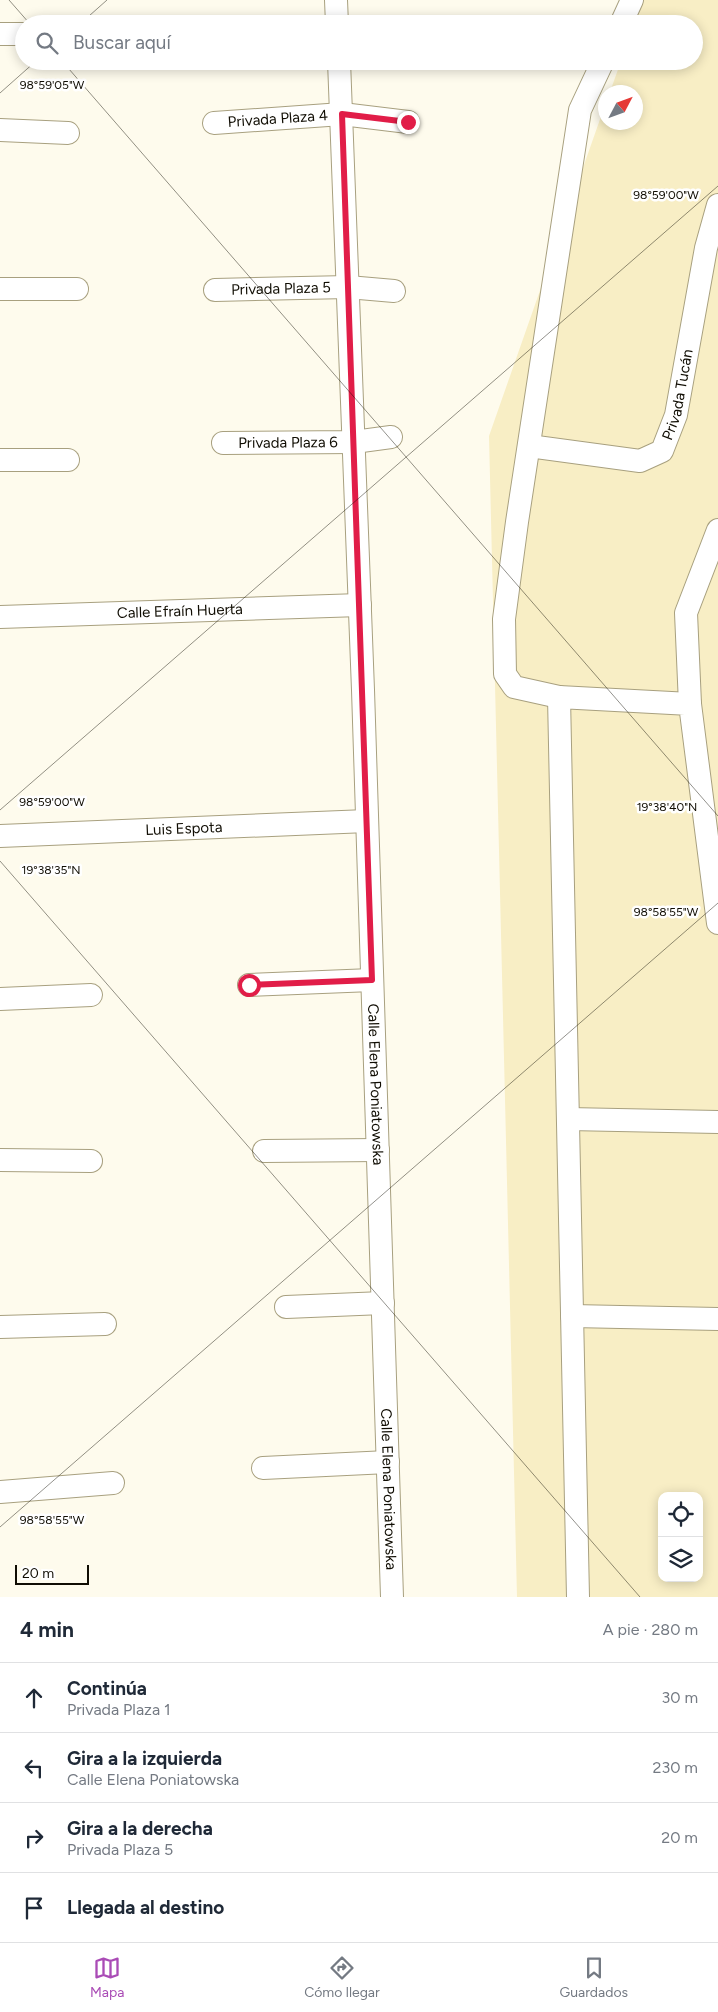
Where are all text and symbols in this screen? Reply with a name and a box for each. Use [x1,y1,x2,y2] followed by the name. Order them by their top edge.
[15,15,703,70] search box
[33,29,61,57] icon: search
[73,31,171,54] text: Buscar aquí
[20,78,85,92] text: 98°59'05"W
[598,85,643,130] north arrow
[227,106,329,131] street label: Privada Plaza 4
[397,111,420,134] route end
[633,188,699,202] text: 98°59'00"W
[231,278,331,299] street label: Privada Plaza 5
[658,348,697,443] street label: Privada Tucán
[238,433,338,452] street label: Privada Plaza 6
[117,600,243,622] street label: Calle Efraín Huerta
[19,795,85,809] text: 98°59'00"W
[637,800,697,814] text: 19°38'40"N
[145,818,223,839] street label: Luis Espota
[21,863,81,877] text: 19°38'35"N
[634,905,699,919] text: 98°58'55"W
[238,974,261,997] route start
[364,1003,387,1165] street label: Calle Elena Poniatowska
[377,1408,400,1570] street label: Calle Elena Poniatowska
[658,1492,703,1582] map controls
[658,1492,703,1537] button: locate
[20,1513,85,1527] text: 98°58'55"W
[658,1537,703,1582] button: layers
[15,1562,89,1585] scale bar
[22,1565,54,1582] text: 20 m
[20,1617,74,1642] text: 4 min
[603,1620,698,1639] text: A pie · 280 m
[67,1677,147,1700] text: Continúa
[20,1684,48,1712] icon: ahead
[661,1688,698,1707] text: 30 m
[67,1700,171,1719] text: Privada Plaza 1
[67,1747,222,1770] text: Gira a la izquierda
[20,1754,48,1782] icon: left
[653,1758,698,1777] text: 230 m
[67,1770,239,1789] text: Calle Elena Poniatowska
[67,1817,213,1840] text: Gira a la derecha
[20,1824,48,1852] icon: right
[661,1828,698,1847] text: 20 m
[67,1840,173,1859] text: Privada Plaza 5
[20,1894,48,1922] icon: arrive
[67,1896,224,1919] text: Llegada al destino
[90,1954,124,2001] tab: Mapa
[304,1954,380,2001] tab: Cómo llegar
[560,1954,628,2001] tab: Guardados

